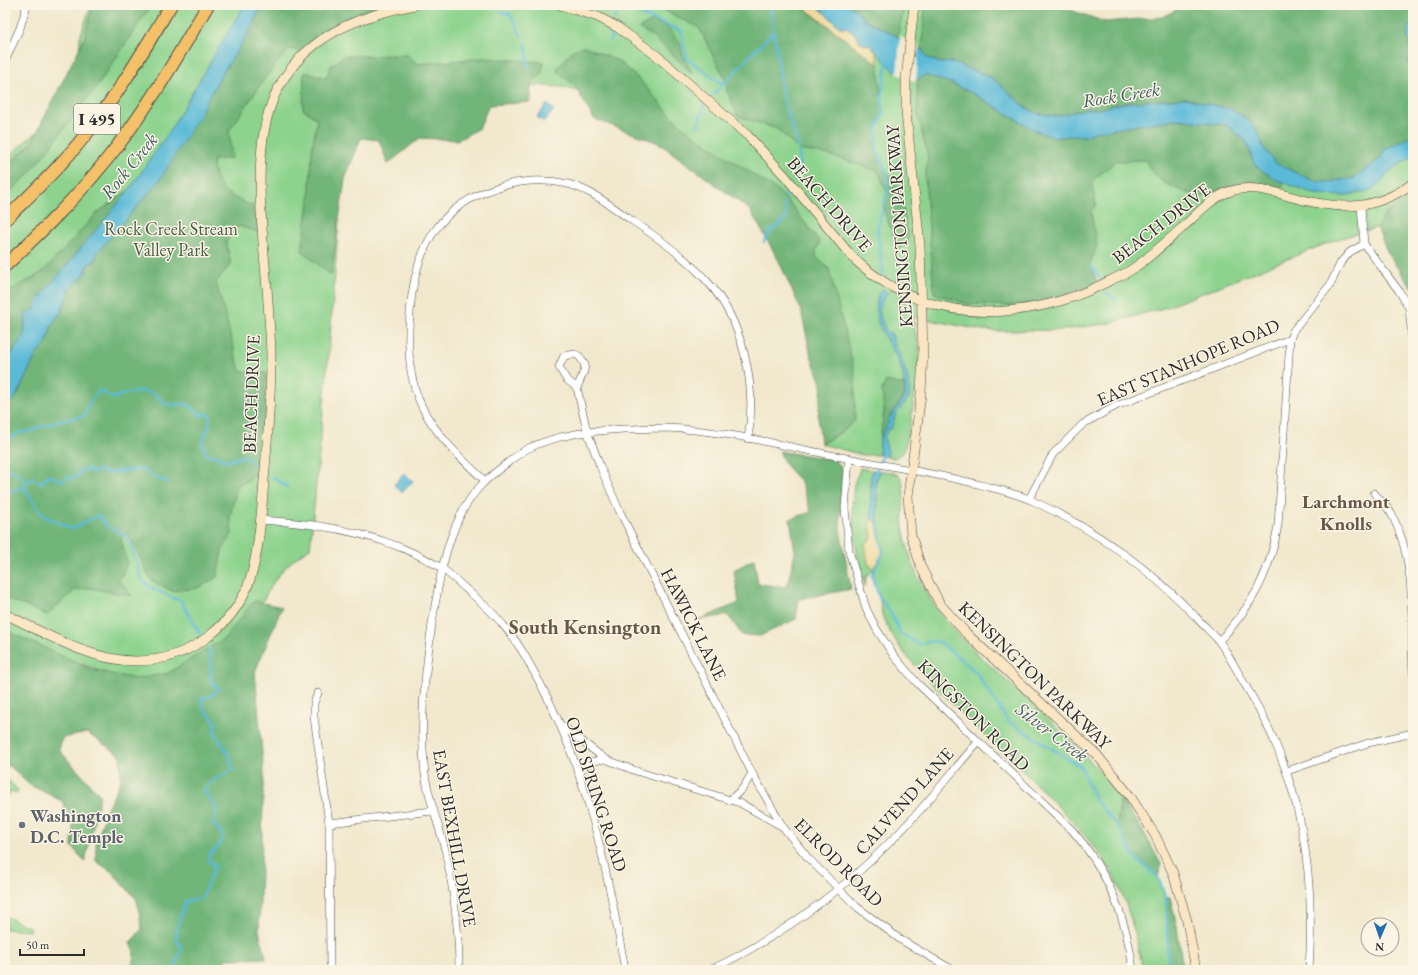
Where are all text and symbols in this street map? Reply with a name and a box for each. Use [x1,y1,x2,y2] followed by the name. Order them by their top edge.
[1080,76,1162,113] water label: Rock Creek
[74,104,120,134] road number: I 495
[880,122,918,328] street label: KENSINGTON PARKWAY
[95,127,164,204] water label: Rock Creek
[782,152,878,256] street label: BEACH DRIVE
[1107,177,1215,269] street label: BEACH DRIVE
[104,217,238,261] park label: Rock Creek Stream Valley Park
[1093,313,1283,411] street label: EAST STANHOPE ROAD
[237,334,265,454] street label: BEACH DRIVE
[1302,489,1390,536] district label: Larchmont Knolls
[656,564,732,684] street label: HAWICK LANE
[954,596,1117,755] street label: KENSINGTON PARKWAY
[509,614,661,640] district label: South Kensington
[913,654,1035,776] street label: KINGSTON ROAD
[1010,696,1094,768] water label: Silver Creek
[561,714,633,874] street label: OLD SPRING ROAD
[850,742,958,860] street label: CALVEND LANE
[428,747,482,929] street label: EAST BEXHILL DRIVE
[30,804,124,848] place label: Washington D.C. Temple
[790,813,888,911] street label: ELROD ROAD
[17,820,27,830] marker: Washington D.C. Temple
[1360,917,1400,957] north arrow
[20,931,84,957] scale bar
[26,937,50,953] text: 50 m
[1375,940,1384,954] text: N

